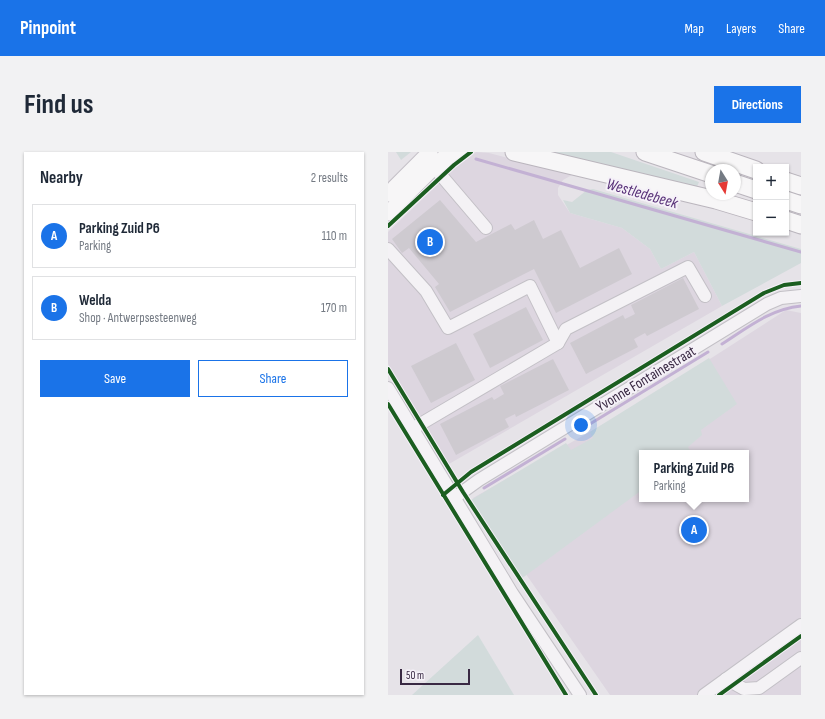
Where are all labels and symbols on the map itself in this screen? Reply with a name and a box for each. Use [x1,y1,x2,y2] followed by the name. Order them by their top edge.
[705,164,741,200] north arrow
[604,175,681,214] water label: Westledebeek
[417,227,443,257] pin: B
[593,342,700,416] street label: Yvonne Fontainestraat
[571,415,591,435] your location
[681,515,707,545] pin: A
[400,667,470,686] scale bar

